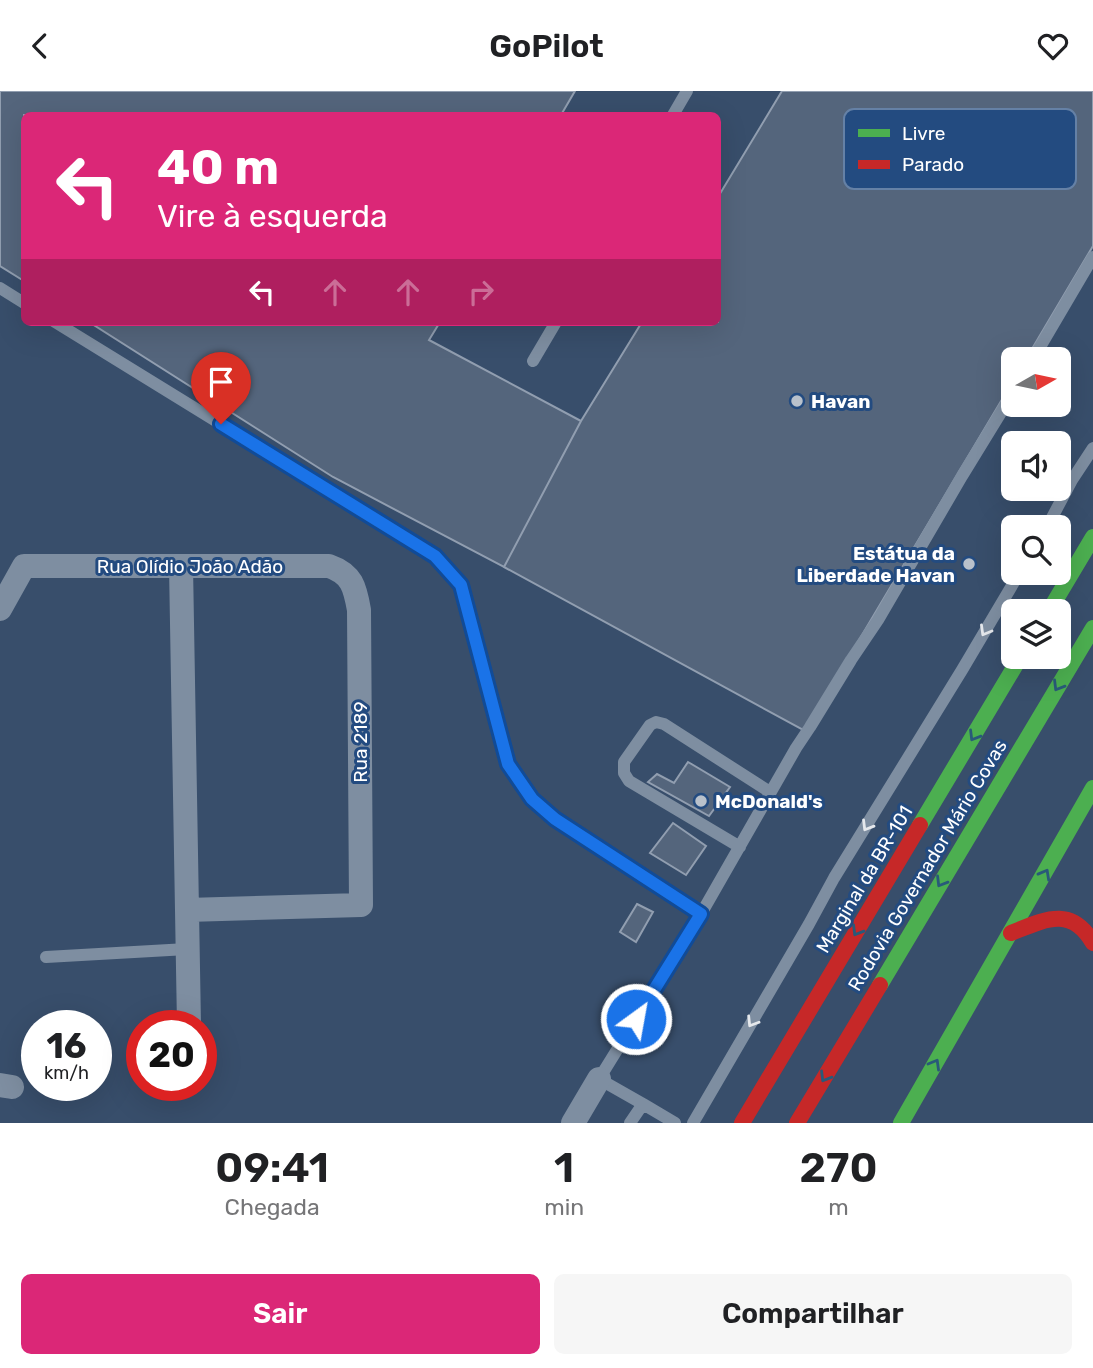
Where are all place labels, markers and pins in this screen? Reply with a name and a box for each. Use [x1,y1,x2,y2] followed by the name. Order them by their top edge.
[191,352,251,424] pin
[811,390,870,413] place label: Havan
[789,393,805,409] marker: Havan
[797,542,955,587] place label: Estátua da Liberdade Havan
[961,556,977,572] marker: Estátua da Liberdade Havan
[715,790,823,813] place label: McDonald's
[693,793,709,809] marker: McDonald's

